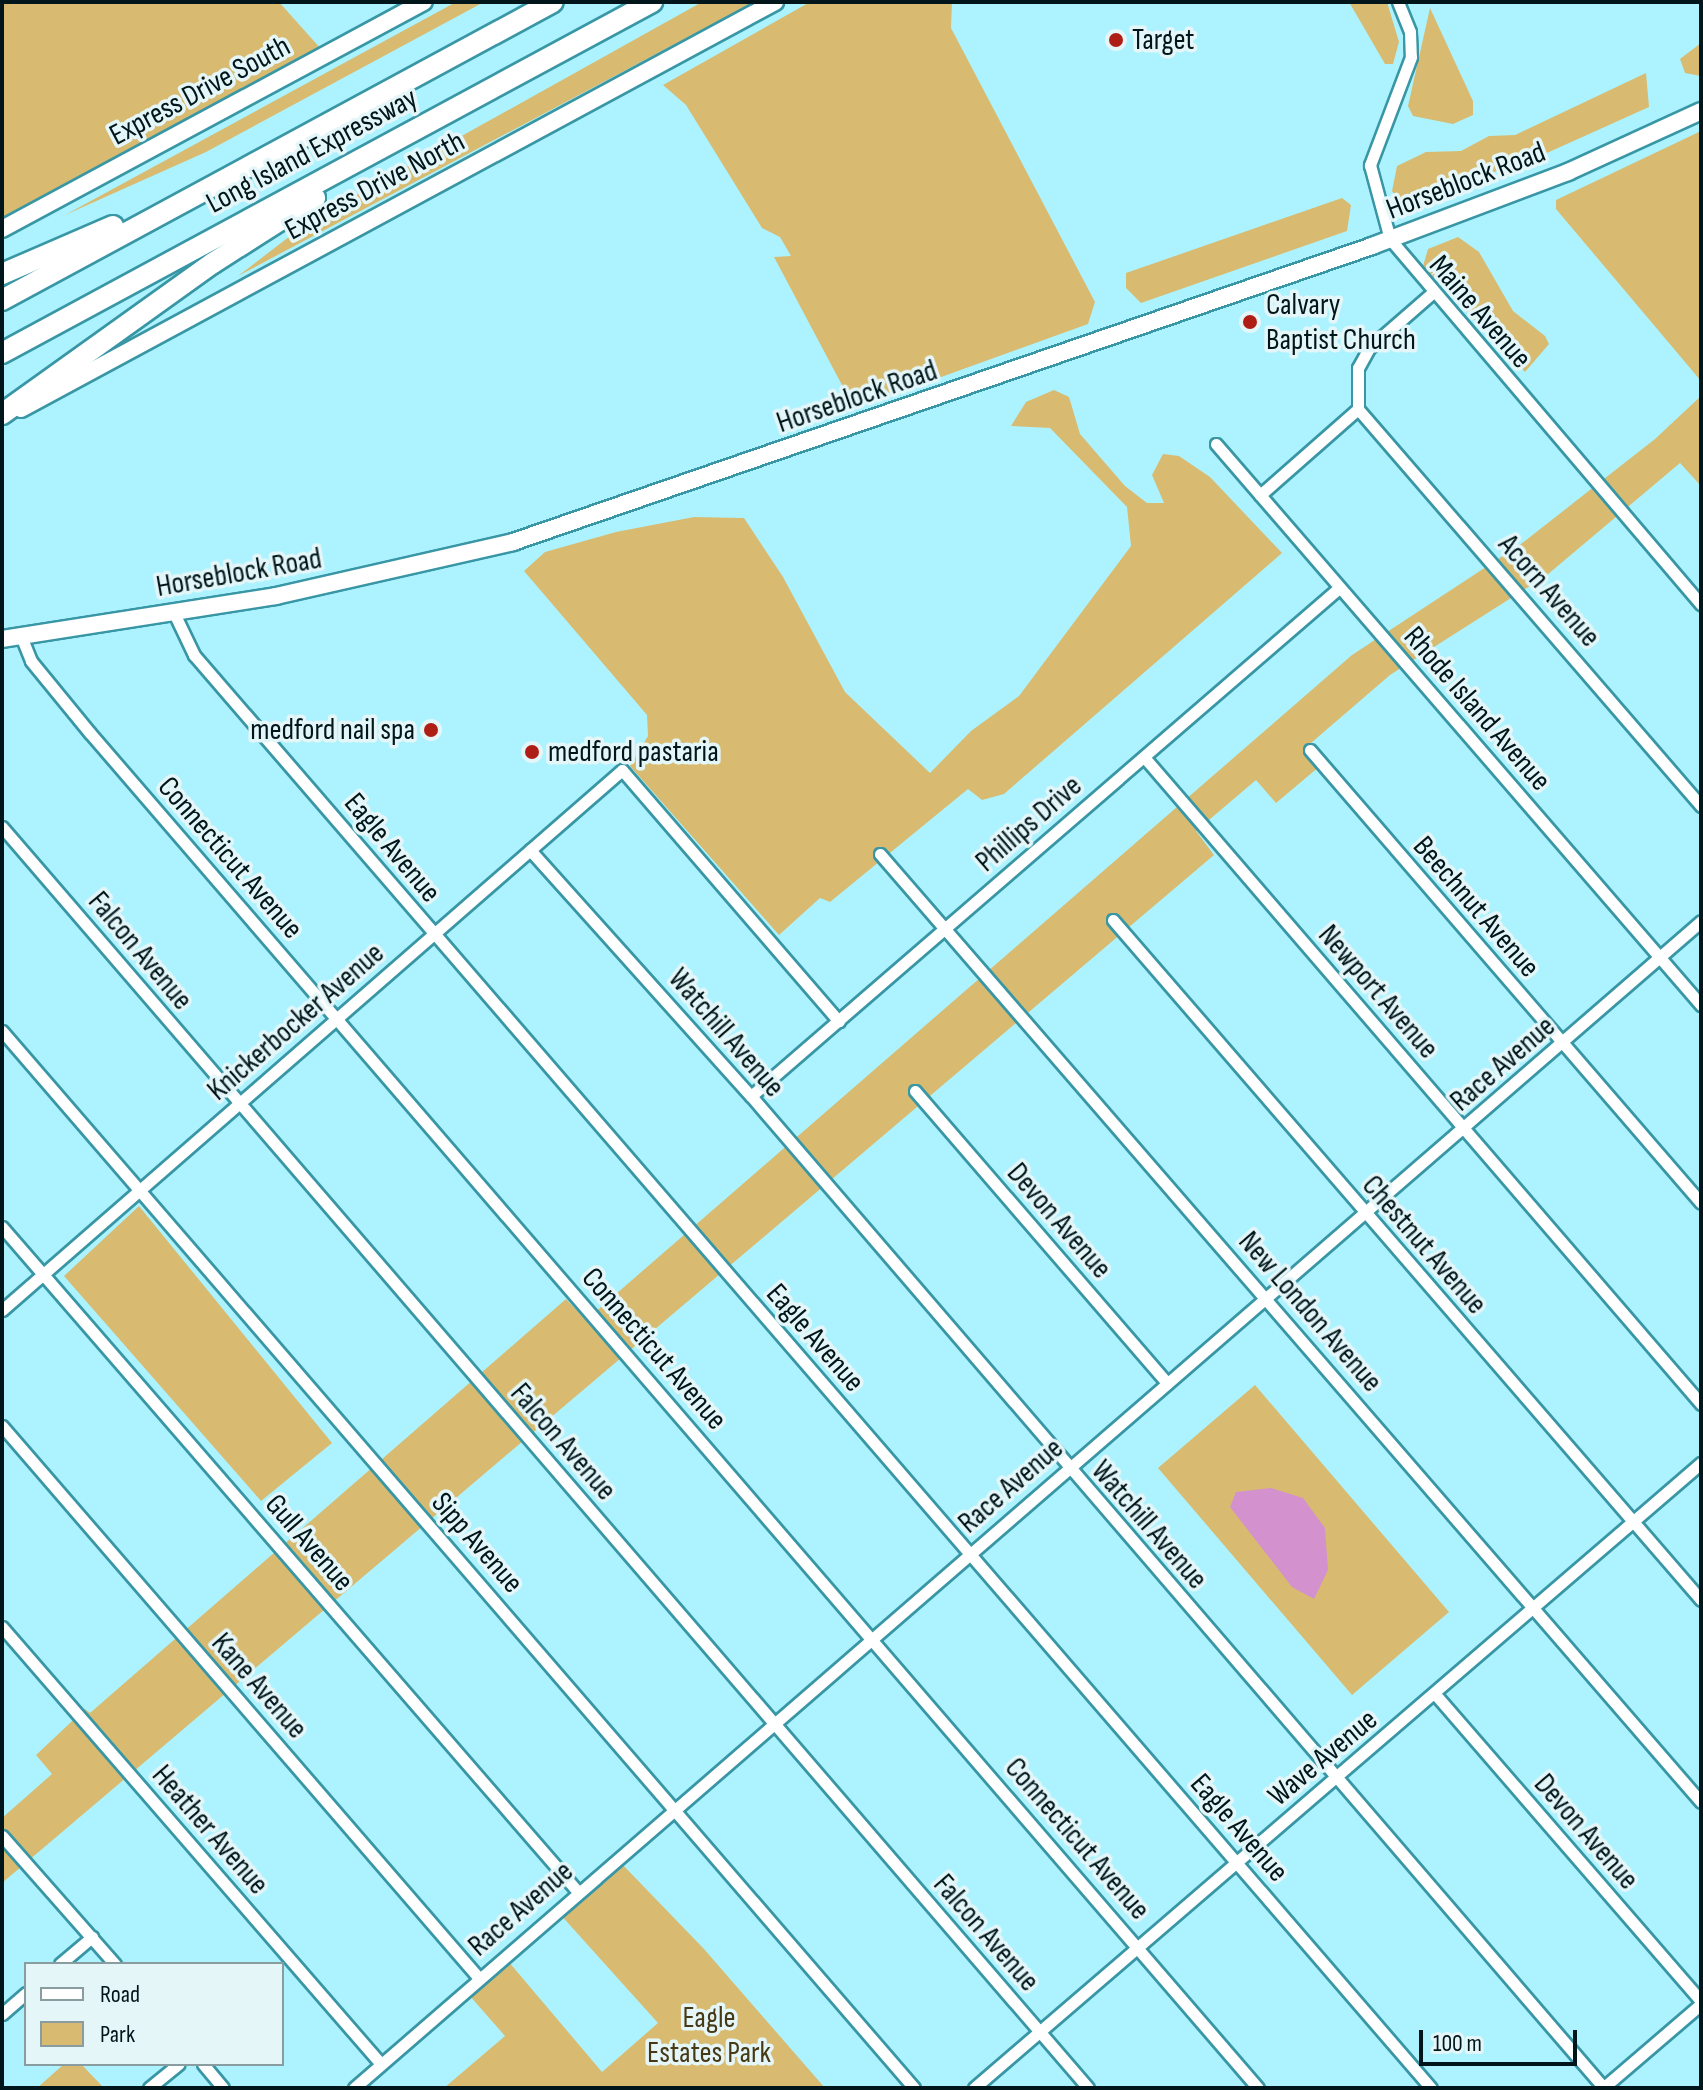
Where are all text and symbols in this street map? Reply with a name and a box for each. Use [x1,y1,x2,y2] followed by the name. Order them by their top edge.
[1132,22,1195,58] place label: Target
[104,28,296,154] street label: Express Drive South
[1107,31,1125,49] marker: Target
[200,80,424,222] street label: Long Island Expressway
[279,124,471,248] street label: Express Drive North
[1381,134,1551,228] street label: Horseblock Road
[1421,248,1539,376] street label: Maine Avenue
[1266,287,1416,358] place label: Calvary Baptist Church
[1241,313,1259,331] marker: Calvary Baptist Church
[772,353,942,441] street label: Horseblock Road
[1490,527,1608,655] street label: Acorn Avenue
[153,541,325,605] street label: Horseblock Road
[1396,619,1558,799] street label: Rhode Island Avenue
[250,712,415,748] place label: medford nail spa
[422,721,440,739] marker: medford nail spa
[548,734,719,770] place label: medford pastaria
[523,743,541,761] marker: medford pastaria
[969,768,1089,880] street label: Phillips Drive
[150,770,310,946] street label: Connecticut Avenue
[336,786,448,910] street label: Eagle Avenue
[1405,829,1547,985] street label: Beechnut Avenue
[80,885,200,1017] street label: Falcon Avenue
[1310,918,1446,1066] street label: Newport Avenue
[200,936,392,1108] street label: Knickerbocker Avenue
[660,961,792,1105] street label: Watchill Avenue
[1443,1009,1563,1119] street label: Race Avenue
[999,1156,1119,1286] street label: Devon Avenue
[1354,1168,1494,1322] street label: Chestnut Avenue
[1231,1224,1389,1400] street label: New London Avenue
[574,1261,734,1437] street label: Connecticut Avenue
[758,1277,872,1399] street label: Eagle Avenue
[502,1376,624,1508] street label: Falcon Avenue
[951,1431,1071,1541] street label: Race Avenue
[1083,1453,1215,1597] street label: Watchill Avenue
[424,1485,530,1601] street label: Sipp Avenue
[257,1487,361,1599] street label: Gull Avenue
[203,1626,315,1746] street label: Kane Avenue
[1261,1702,1385,1814] street label: Wave Avenue
[997,1751,1157,1927] street label: Connecticut Avenue
[144,1758,276,1902] street label: Heather Avenue
[1182,1767,1296,1889] street label: Eagle Avenue
[1526,1767,1646,1897] street label: Devon Avenue
[461,1854,581,1964] street label: Race Avenue
[925,1867,1047,1999] street label: Falcon Avenue
[24,1962,284,2066] legend
[100,1980,140,2009] text: Road
[647,2000,771,2070] park label: Eagle Estates Park
[1423,2014,1581,2064] scale bar
[100,2020,135,2049] text: Park
[1433,2029,1482,2058] text: 100 m

